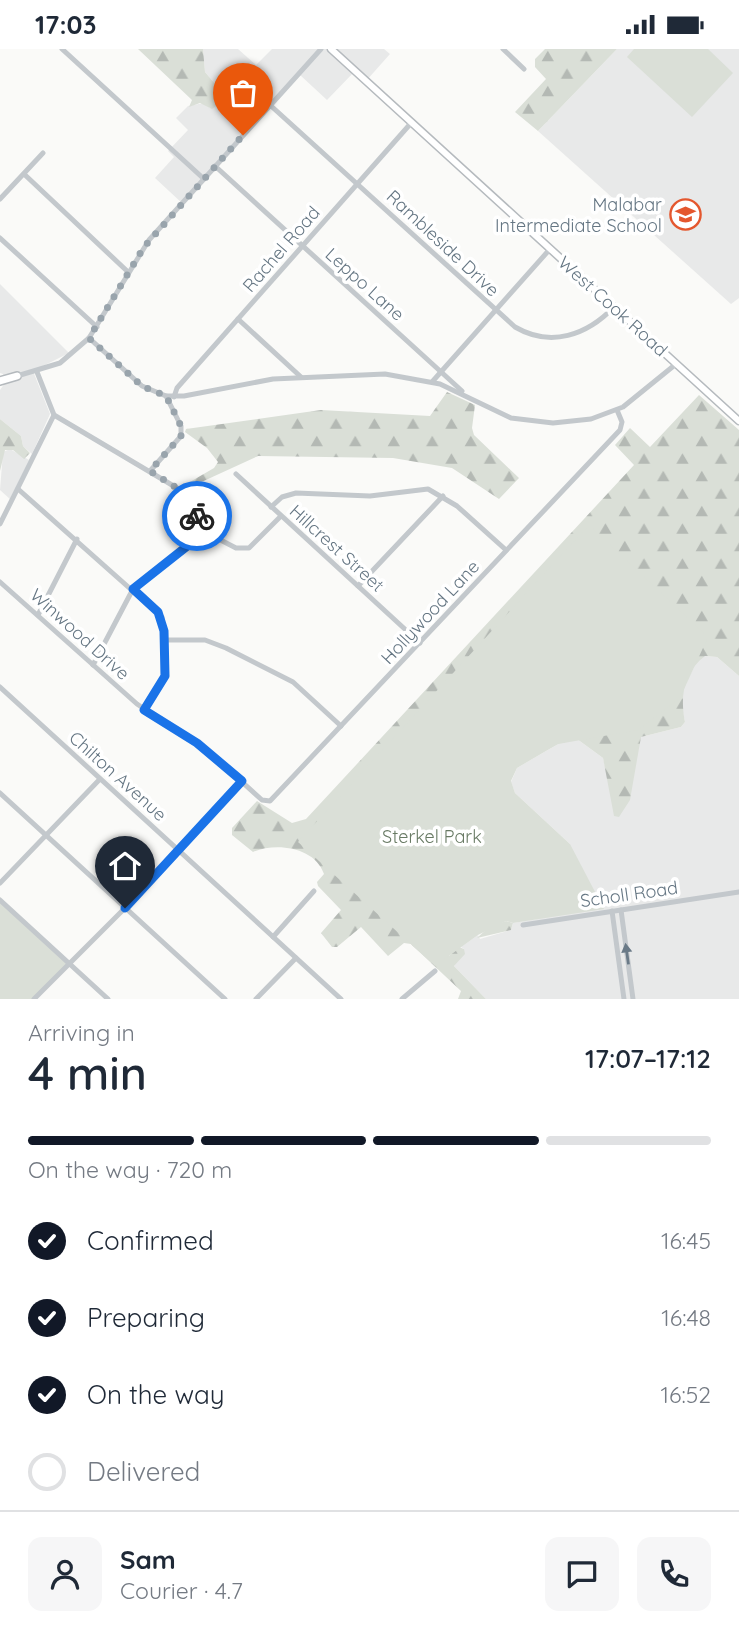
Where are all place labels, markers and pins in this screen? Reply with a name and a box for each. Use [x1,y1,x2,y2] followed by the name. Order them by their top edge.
[213,63,273,135] pin
[495,193,662,237] place label: Malabar Intermediate School
[668,197,702,231] school or university icon: Malabar Intermediate School
[95,836,155,908] pin

